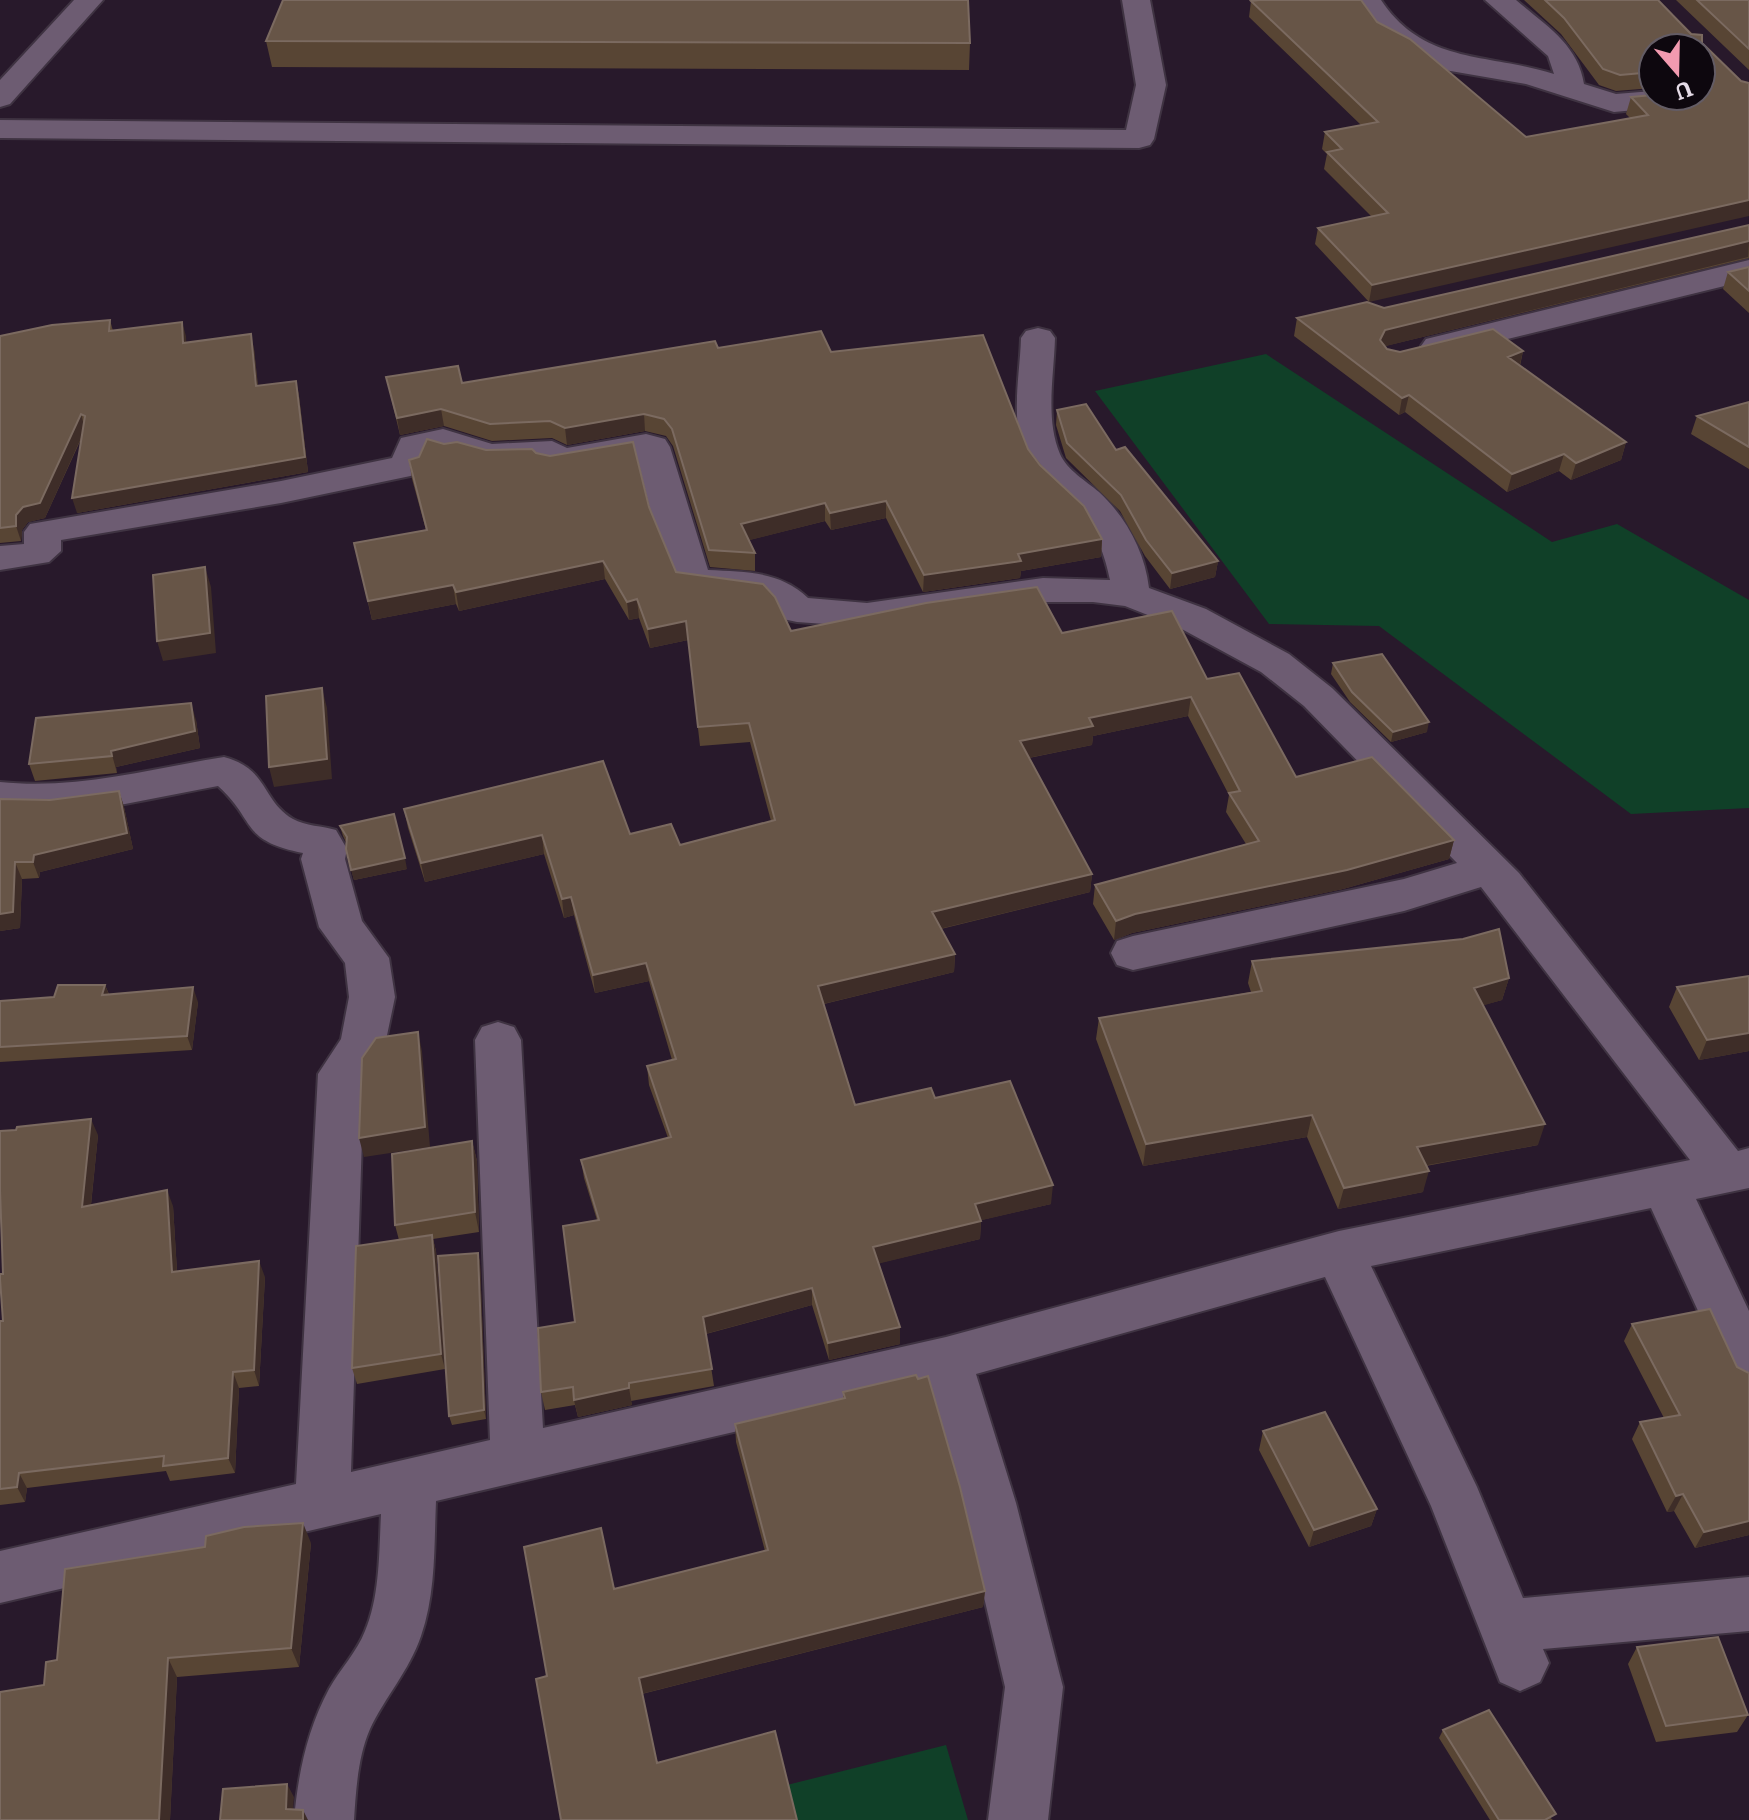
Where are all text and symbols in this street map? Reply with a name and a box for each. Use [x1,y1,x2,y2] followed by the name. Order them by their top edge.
[1637,32,1717,112] north arrow
[1671,74,1698,111] text: U

